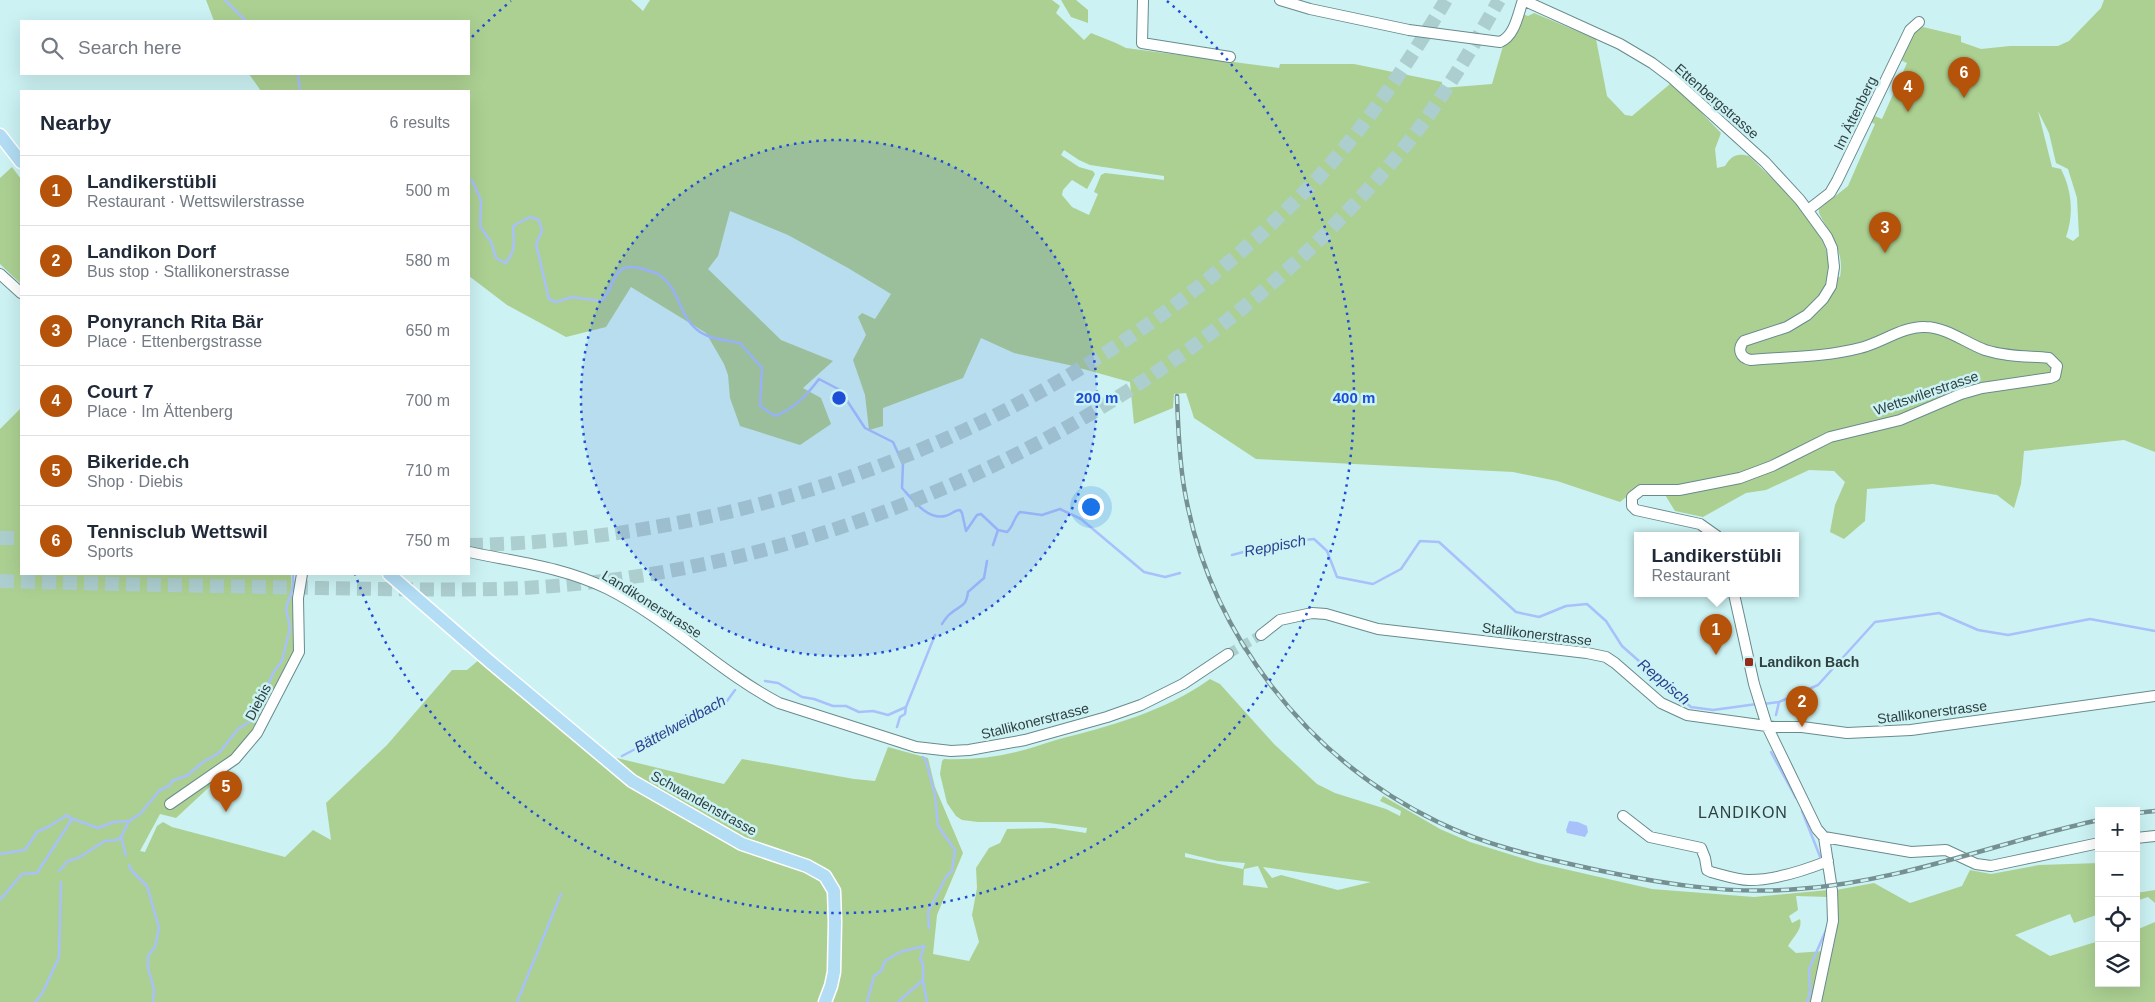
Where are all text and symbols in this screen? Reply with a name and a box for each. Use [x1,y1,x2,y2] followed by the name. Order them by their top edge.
[20,20,470,75] search box
[38,34,66,62] icon: search
[78,37,182,58] text: Search here
[1948,57,1980,98] pin: 6
[1672,60,1762,142] street label: Ettenbergstrasse
[1892,71,1924,112] pin: 4
[1830,73,1880,153] street label: Im Ättenberg
[40,111,111,134] text: Nearby
[390,114,450,131] text: 6 results
[87,171,217,192] text: Landikerstübli
[52,182,60,199] text: 1
[406,182,450,199] text: 500 m
[87,193,305,210] text: Restaurant · Wettswilerstrasse
[1869,212,1901,253] pin: 3
[87,241,216,262] text: Landikon Dorf
[52,252,60,269] text: 2
[406,252,450,269] text: 580 m
[87,263,290,280] text: Bus stop · Stallikonerstrasse
[87,311,263,332] text: Ponyranch Rita Bär
[52,322,60,339] text: 3
[406,322,450,339] text: 650 m
[87,333,262,350] text: Place · Ettenbergstrasse
[1872,368,1981,418] street label: Wettswilerstrasse
[87,381,154,402] text: Court 7
[830,389,848,407] centre of rings
[1076,389,1118,406] text: 200 m
[1333,389,1375,406] text: 400 m
[52,392,60,409] text: 4
[406,392,450,409] text: 700 m
[87,403,233,420] text: Place · Im Ättenberg
[87,451,189,472] text: Bikeride.ch
[52,462,60,479] text: 5
[406,462,450,479] text: 710 m
[87,473,183,490] text: Shop · Diebis
[1078,494,1104,520] your location
[87,521,268,542] text: Tennisclub Wettswil
[1243,531,1307,560] water label: Reppisch
[52,532,60,549] text: 6
[406,532,450,549] text: 750 m
[1634,532,1799,597] popup
[87,543,133,560] text: Sports
[1652,545,1781,566] text: Landikerstübli
[599,567,705,641] street label: Landikonerstrasse
[1652,567,1730,584] text: Restaurant
[1700,614,1732,655] pin: 1
[1481,619,1593,649] street label: Stallikonerstrasse
[1759,654,1859,670] place label: Landikon Bach
[1635,655,1694,708] water label: Reppisch
[1743,656,1755,668] marker: Landikon Bach
[242,681,274,723] street label: Diebis
[1786,686,1818,727] pin: 2
[631,691,728,756] water label: Bättelweidbach
[1876,697,1988,727] street label: Stallikonerstrasse
[979,700,1091,742] street label: Stallikonerstrasse
[648,767,760,839] street label: Schwandenstrasse
[210,771,242,812] pin: 5
[1698,804,1788,821] district label: LANDIKON
[2095,807,2140,987] map controls
[2095,807,2140,852] button: +
[2095,852,2140,897] button: −
[2095,897,2140,942] button: locate
[2095,942,2140,987] button: layers

